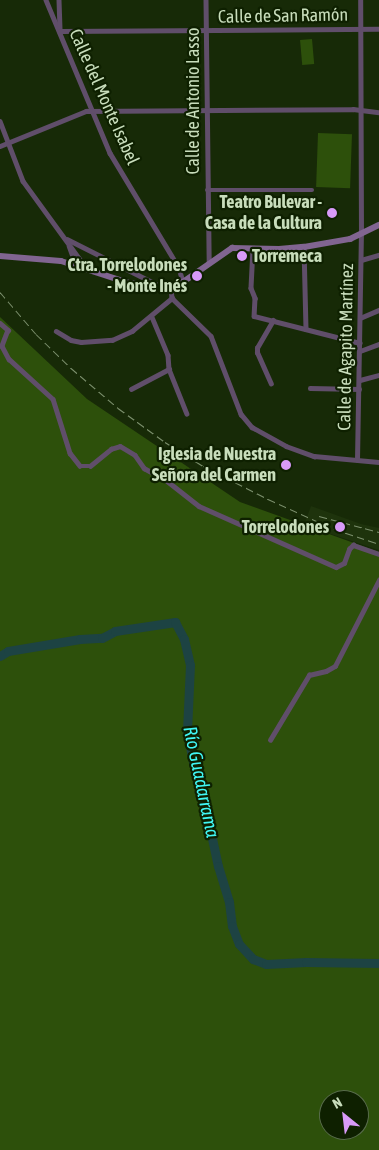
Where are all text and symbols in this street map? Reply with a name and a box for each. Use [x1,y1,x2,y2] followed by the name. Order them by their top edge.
[218,4,348,28] street label: Calle de San Ramón
[64,26,144,168] street label: Calle del Monte Isabel
[182,28,204,174] street label: Calle de Antonio Lasso
[205,192,322,234] place label: Teatro Bulevar - Casa de la Cultura
[326,207,338,219] marker: Teatro Bulevar - Casa de la Cultura
[252,245,322,267] place label: Torremeca
[236,250,248,262] marker: Torremeca
[67,255,187,298] place label: Ctra. Torrelodones - Monte Inés
[334,263,358,431] street label: Calle de Agapito Martínez
[191,270,203,282] marker: Ctra. Torrelodones - Monte Inés
[152,444,276,486] place label: Iglesia de Nuestra Señora del Carmen
[280,459,292,471] marker: Iglesia de Nuestra Señora del Carmen
[242,516,329,538] place label: Torrelodones
[333,520,347,534] marker: Torrelodones
[178,724,224,840] water label: Río Guadarrama
[319,1090,369,1140] north arrow
[330,1094,345,1112] text: N

